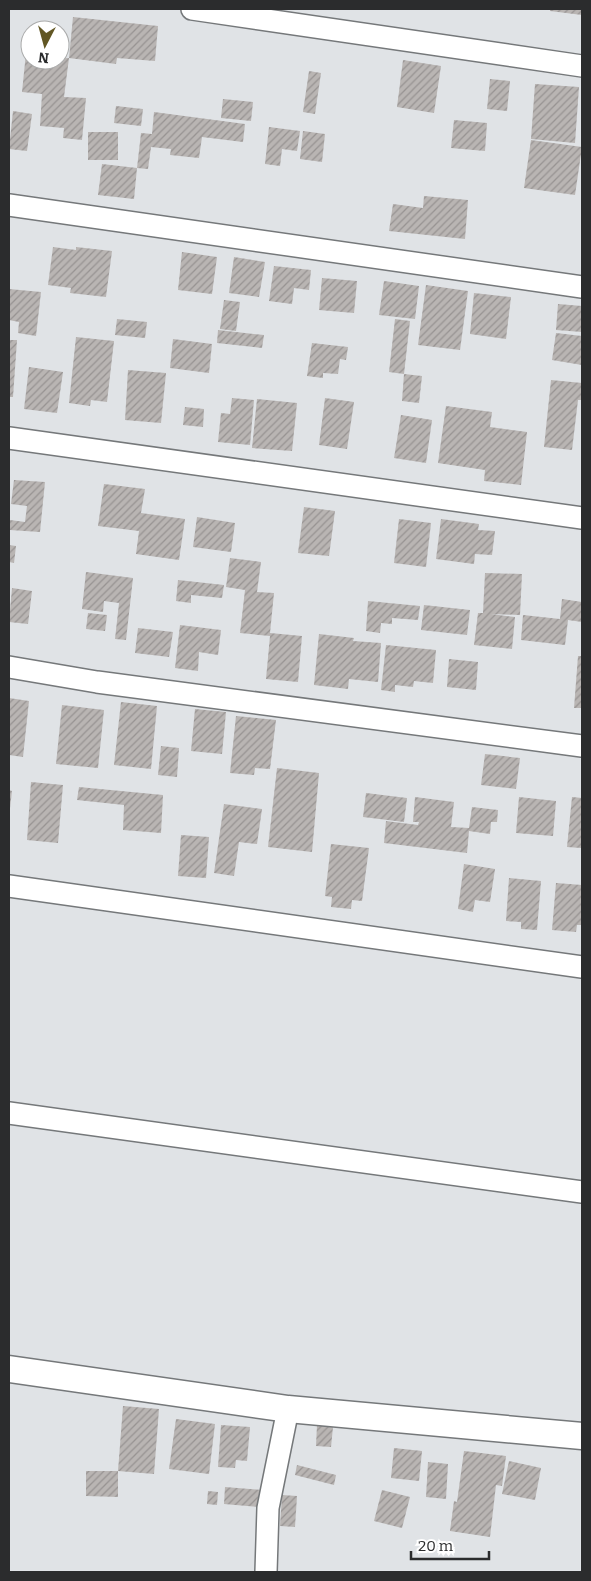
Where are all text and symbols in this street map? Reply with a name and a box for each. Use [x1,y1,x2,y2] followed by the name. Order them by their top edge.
[20,20,70,70] north arrow
[37,48,50,66] text: N
[411,1528,488,1560] scale bar
[418,1537,454,1555] text: 20 m

